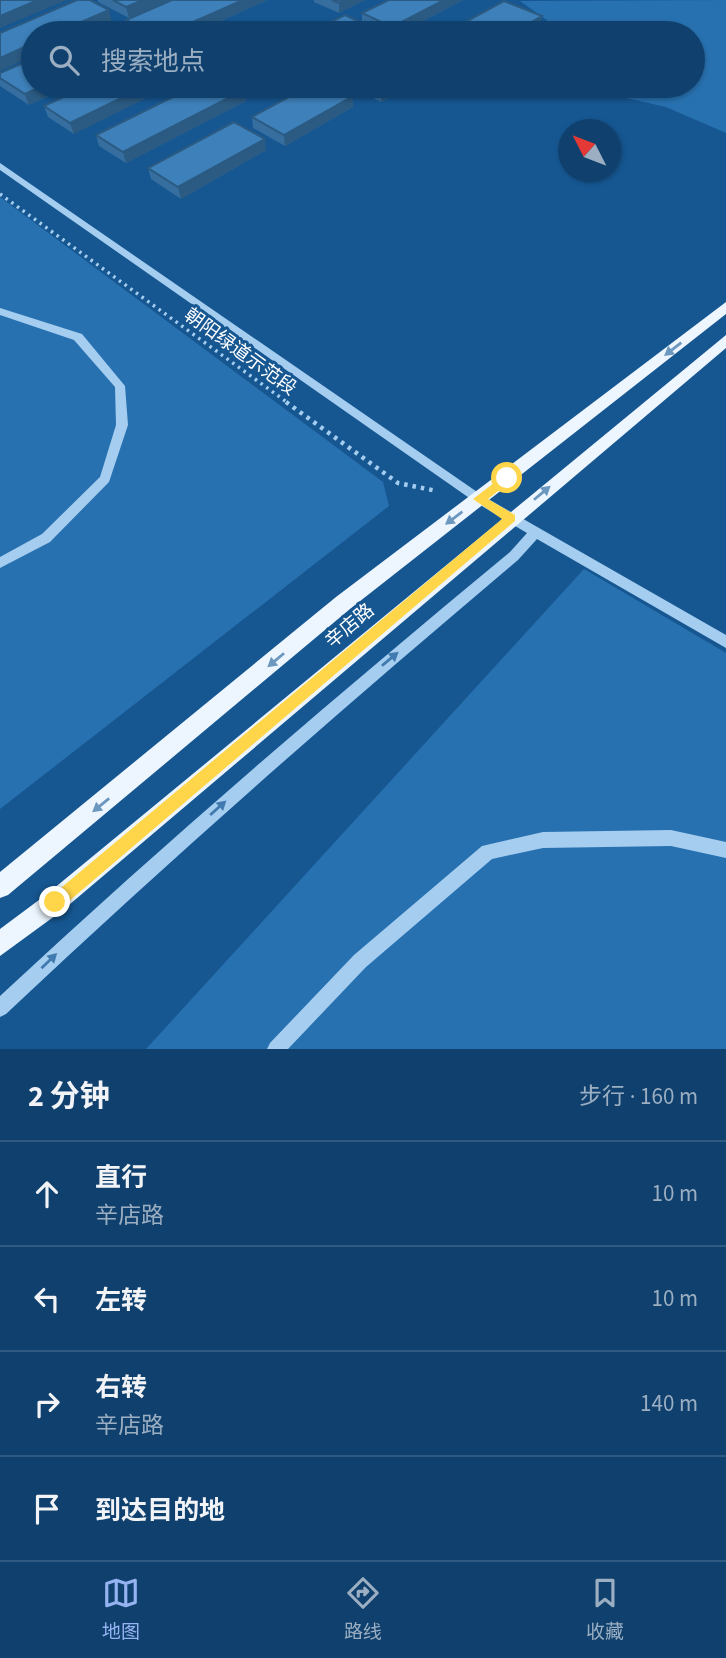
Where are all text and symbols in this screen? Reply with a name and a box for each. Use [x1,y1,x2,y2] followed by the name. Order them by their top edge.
[21,21,705,98] search box
[45,41,83,79] icon: search
[101,43,205,80] text: 搜索地点
[558,119,621,182] north arrow
[178,302,302,402] street label: 朝阳绿道示范段
[664,342,682,356] one-way arrow
[491,462,522,493] route start
[532,485,550,500] one-way arrow
[445,511,463,525] one-way arrow
[319,597,380,655] street label: 辛店路
[267,652,285,668] one-way arrow
[381,652,399,667] one-way arrow
[92,797,109,812] one-way arrow
[209,800,227,816] one-way arrow
[39,886,70,917] route end
[40,953,57,969] one-way arrow
[28,1075,110,1118] text: 2 分钟
[579,1080,698,1113] text: 步行 · 160 m
[95,1159,147,1196] text: 直行
[28,1175,66,1213] icon: ahead
[651,1177,698,1210] text: 10 m
[95,1199,164,1232] text: 辛店路
[28,1280,66,1318] icon: left
[95,1282,147,1319] text: 左转
[651,1282,698,1315] text: 10 m
[95,1369,147,1406] text: 右转
[28,1385,66,1423] icon: right
[640,1387,698,1420] text: 140 m
[95,1409,164,1442] text: 辛店路
[28,1490,66,1528] icon: arrive
[95,1492,225,1529] text: 到达目的地
[102,1574,140,1646] tab: 地图
[344,1574,382,1646] tab: 路线
[586,1574,624,1646] tab: 收藏

